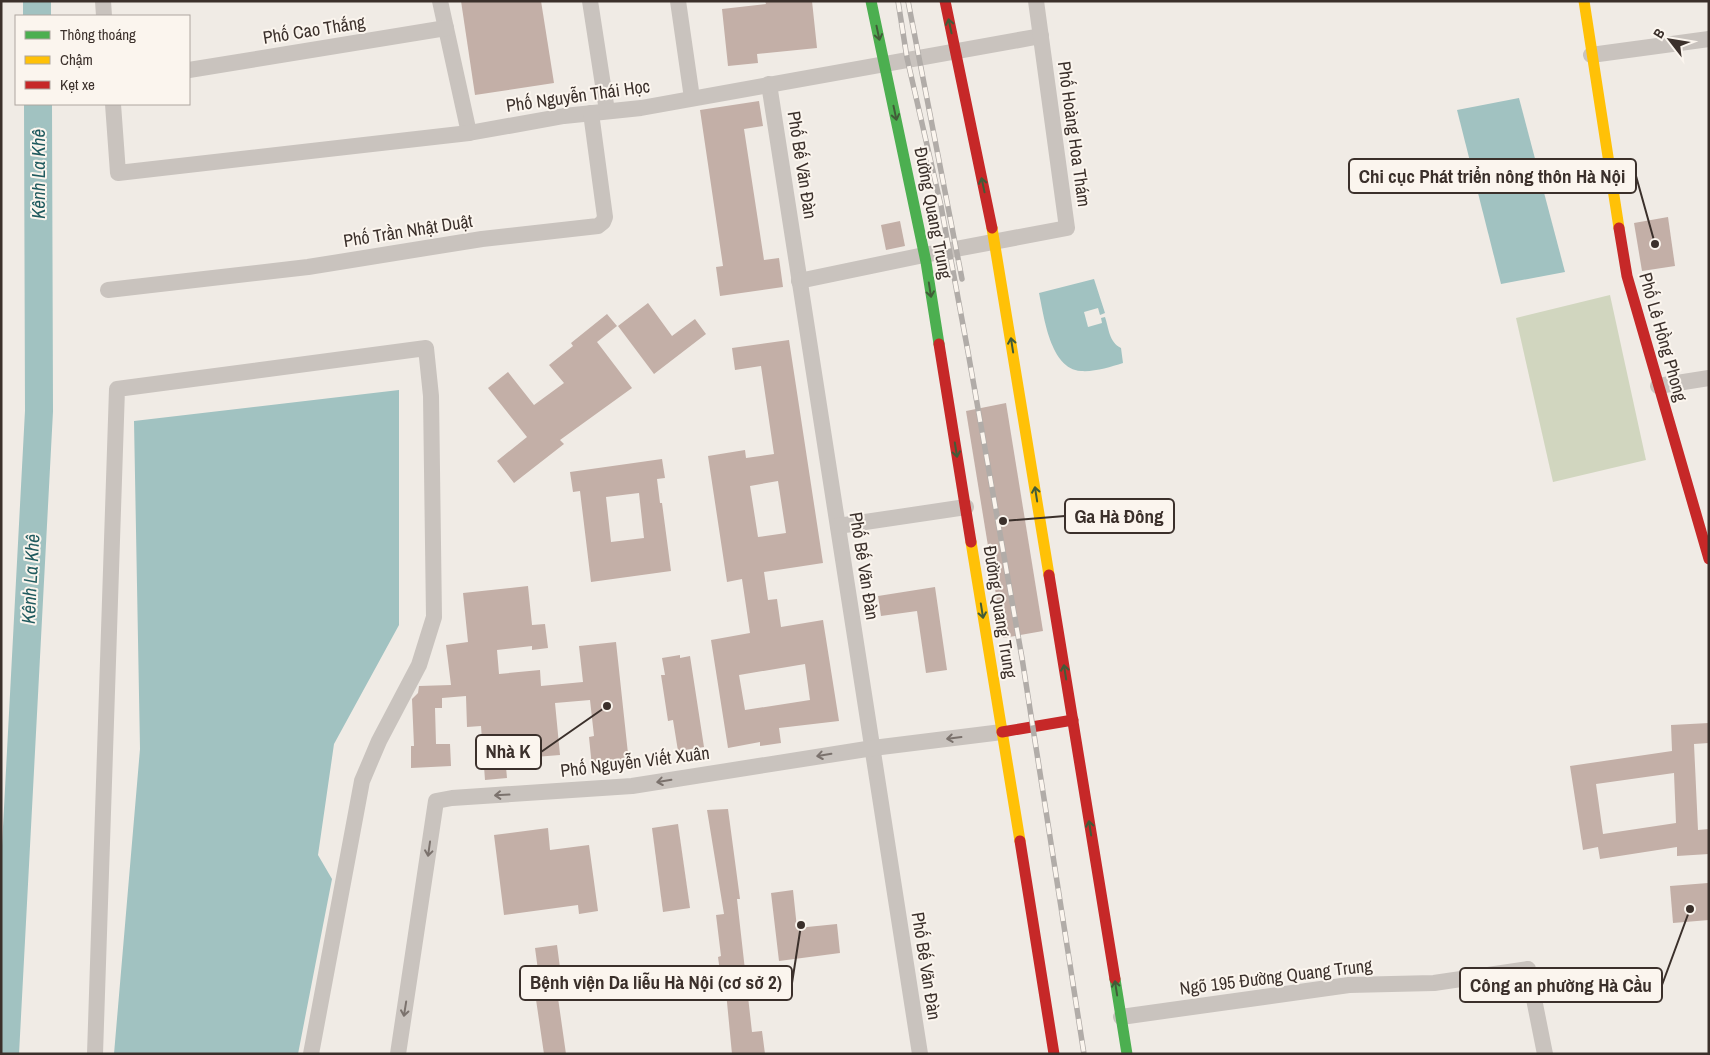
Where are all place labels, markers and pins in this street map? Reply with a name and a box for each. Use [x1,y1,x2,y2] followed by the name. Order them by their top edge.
[1349,159,1636,193] callout: Chi cục Phát triển nông thôn Hà Nội
[1065,499,1174,533] callout: Ga Hà Đông
[476,735,541,769] callout: Nhà K
[520,966,792,1000] callout: Bệnh viện Da liễu Hà Nội (cơ sở 2)
[1460,968,1662,1002] callout: Công an phường Hà Cầu

